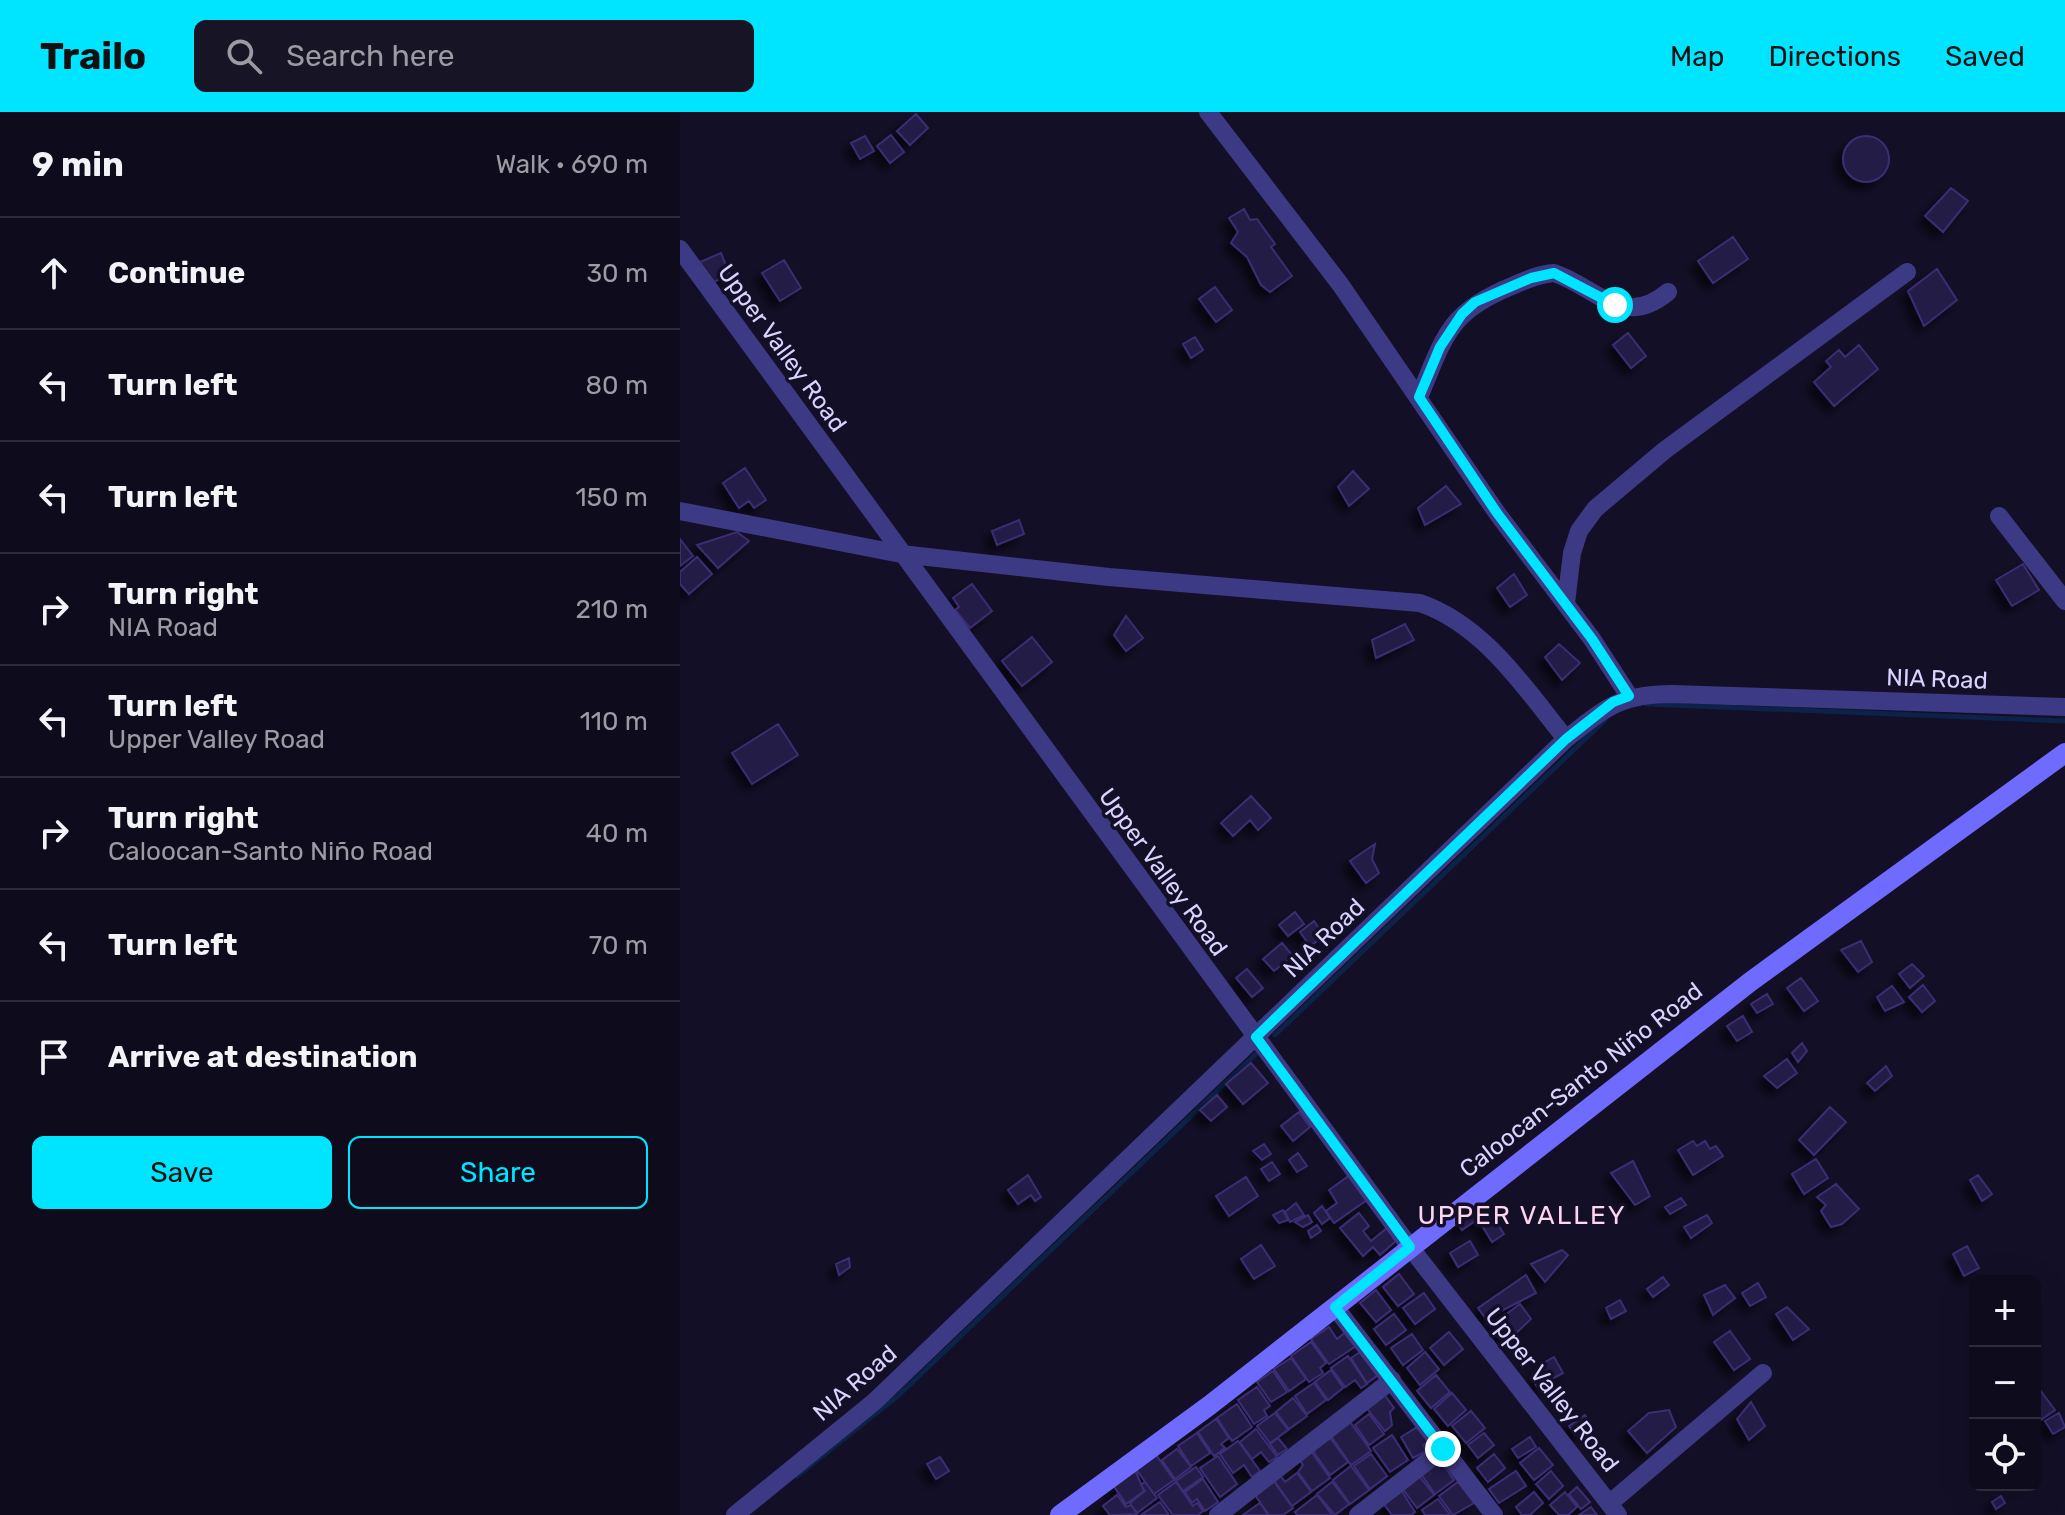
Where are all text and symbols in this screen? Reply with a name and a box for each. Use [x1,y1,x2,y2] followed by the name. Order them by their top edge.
[194,20,754,92] search box
[40,33,146,79] text: Trailo
[222,34,266,78] icon: search
[286,38,455,74] text: Search here
[1670,40,1724,73] text: Map
[1768,40,1901,73] text: Directions
[1945,40,2025,73] text: Saved
[32,144,124,185] text: 9 min
[496,149,648,180] text: Walk · 690 m
[32,251,76,295] icon: ahead
[108,255,245,291] text: Continue
[586,258,648,289] text: 30 m
[712,259,852,437] street label: Upper Valley Road
[1597,287,1633,323] route start
[32,363,76,407] icon: left
[108,367,238,403] text: Turn left
[585,370,648,401] text: 80 m
[32,475,76,519] icon: left
[108,479,238,515] text: Turn left
[575,482,648,513] text: 150 m
[108,576,259,612] text: Turn right
[32,587,76,631] icon: right
[576,594,648,625] text: 210 m
[108,612,218,643] text: NIA Road
[1886,663,1988,695] street label: NIA Road
[108,688,238,724] text: Turn left
[32,699,76,743] icon: left
[580,706,648,737] text: 110 m
[108,724,325,755] text: Upper Valley Road
[1093,783,1233,961] street label: Upper Valley Road
[108,800,259,836] text: Turn right
[32,811,76,855] icon: right
[586,818,648,849] text: 40 m
[108,836,433,867] text: Caloocan-Santo Niño Road
[1278,893,1370,983] street label: NIA Road
[32,923,76,967] icon: left
[108,927,238,963] text: Turn left
[589,930,648,961] text: 70 m
[1454,977,1708,1183] street label: Caloocan-Santo Niño Road
[32,1035,76,1079] icon: arrive
[108,1039,418,1075] text: Arrive at destination
[32,1136,332,1209] button: Save
[348,1136,648,1209] button: Share
[1417,1200,1627,1231] district label: UPPER VALLEY
[1969,1275,2041,1491] map controls
[1969,1275,2041,1347] button: +
[1479,1302,1625,1478] street label: Upper Valley Road
[808,1339,902,1427] street label: NIA Road
[1969,1347,2041,1419] button: −
[1969,1419,2041,1491] button: locate
[1425,1431,1461,1467] route end

